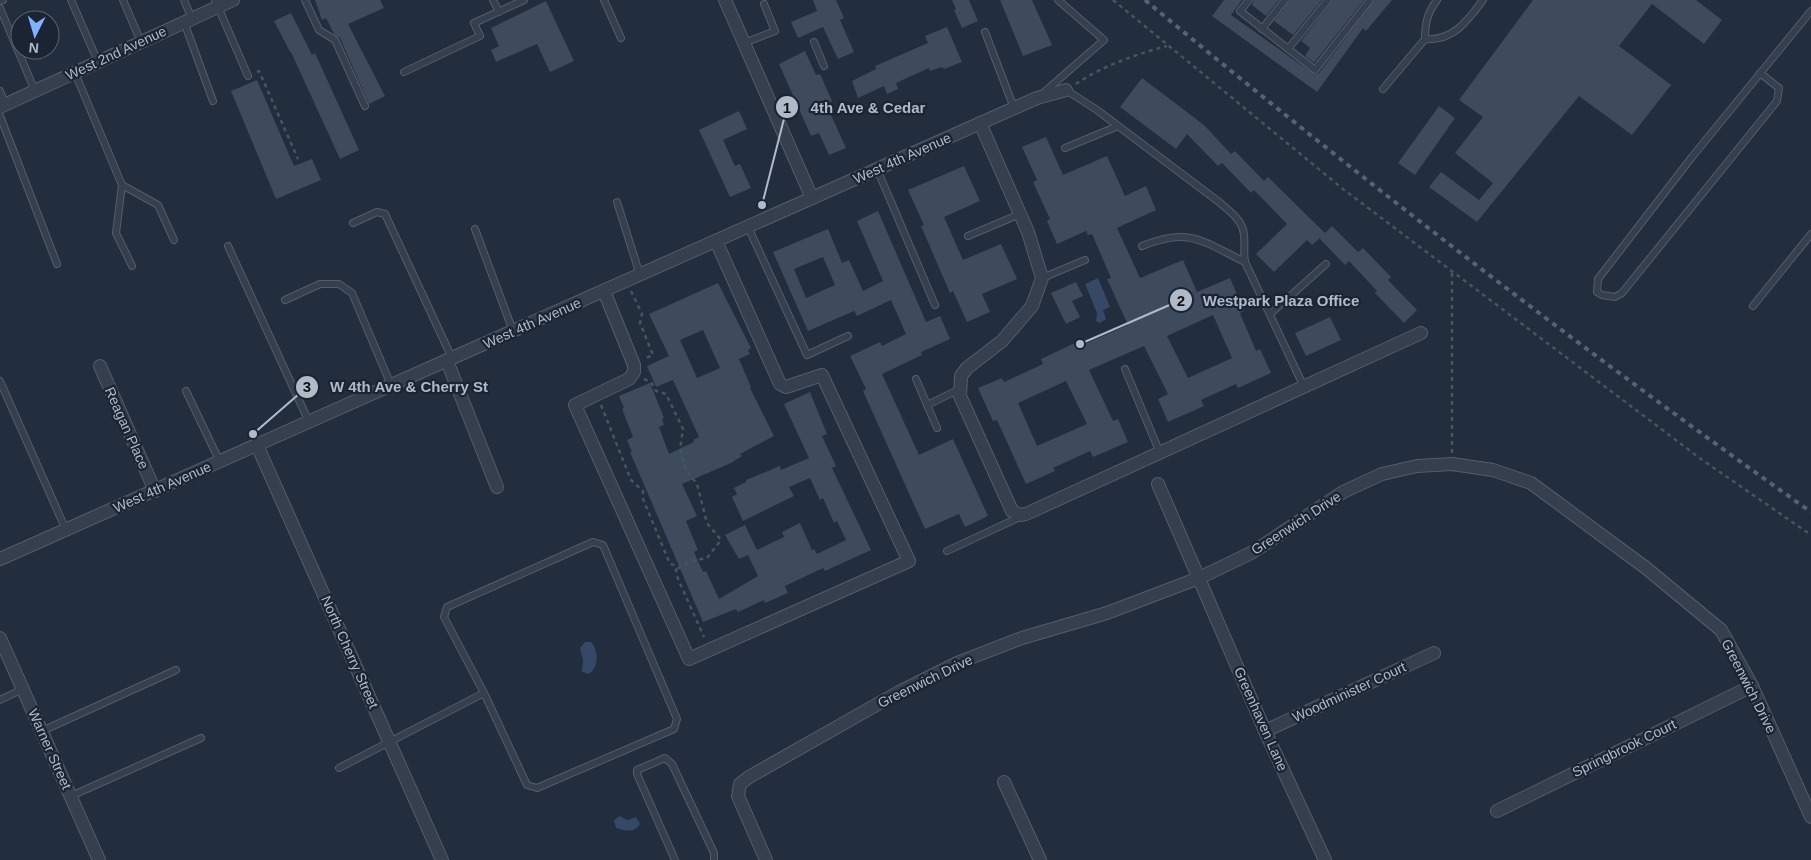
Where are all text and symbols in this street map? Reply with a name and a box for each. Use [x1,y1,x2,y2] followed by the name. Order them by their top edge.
[10,10,60,60] north arrow
[63,23,169,83] street label: West 2nd Avenue
[28,40,40,56] text: N
[775,92,935,122] callout: 4th Ave & Cedar
[783,99,791,116] text: 1
[811,99,926,116] text: 4th Ave & Cedar
[851,129,954,187] street label: West 4th Avenue
[1168,285,1370,315] callout: Westpark Plaza Office
[1177,292,1185,309] text: 2
[1203,292,1359,309] text: Westpark Plaza Office
[481,294,584,352] street label: West 4th Avenue
[295,372,498,402] callout: W 4th Ave & Cherry St
[303,378,311,395] text: 3
[330,378,488,395] text: W 4th Ave & Cherry St
[102,385,152,472] street label: Reagan Place
[111,458,214,516] street label: West 4th Avenue
[1248,488,1344,558] street label: Greenwich Drive
[318,593,382,711] street label: North Cherry Street
[1718,636,1780,736] street label: Greenwich Drive
[875,651,975,711] street label: Greenwich Drive
[1290,659,1408,725] street label: Woodminister Court
[1231,665,1291,774] street label: Greenhaven Lane
[25,706,75,792] street label: Warner Street
[1569,716,1679,780] street label: Springbrook Court

